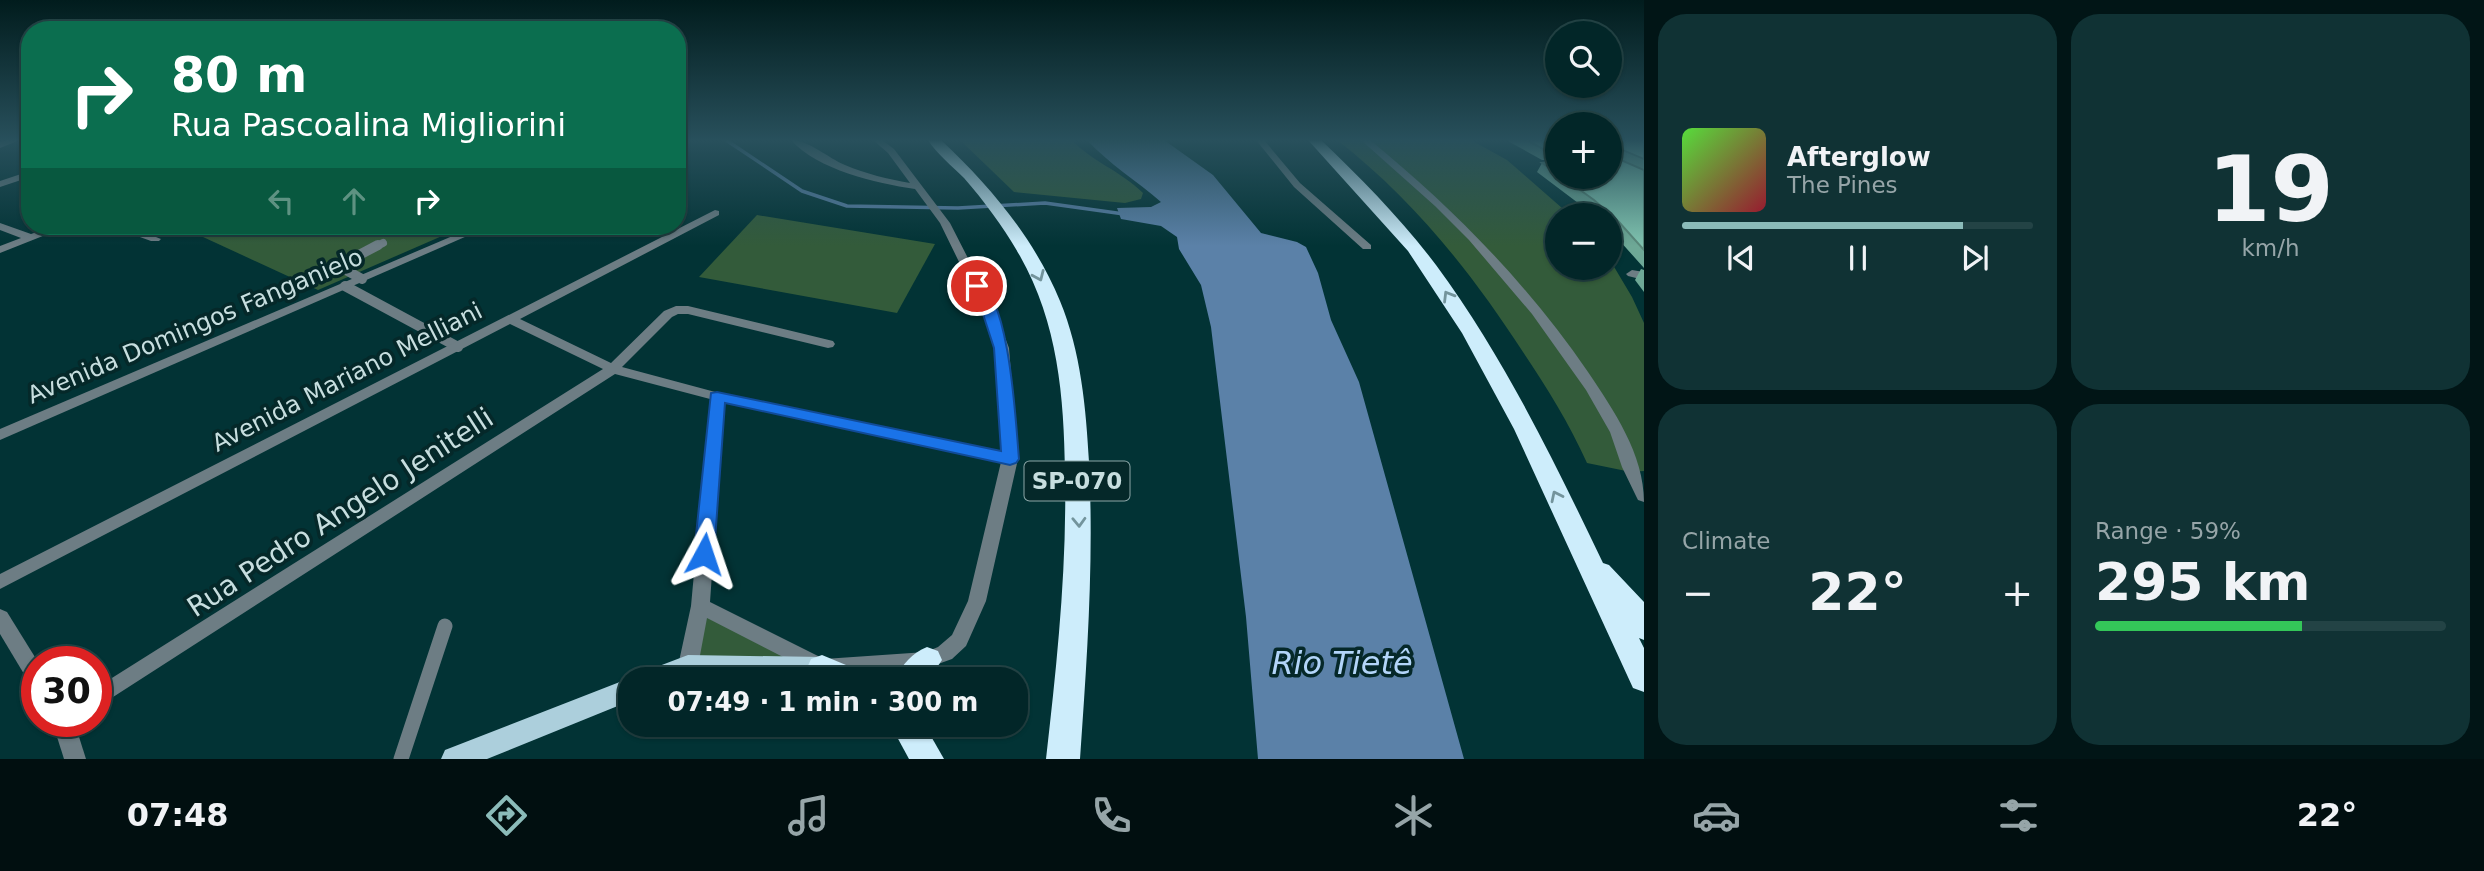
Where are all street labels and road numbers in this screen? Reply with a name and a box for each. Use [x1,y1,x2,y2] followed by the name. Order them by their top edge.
[23,243,367,409] street label: Avenida Domingos Fanganielo
[207,297,487,457] street label: Avenida Mariano Melliani
[181,401,499,624] street label: Rua Pedro Angelo Jenitelli
[1024,461,1130,500] road number: SP-070

